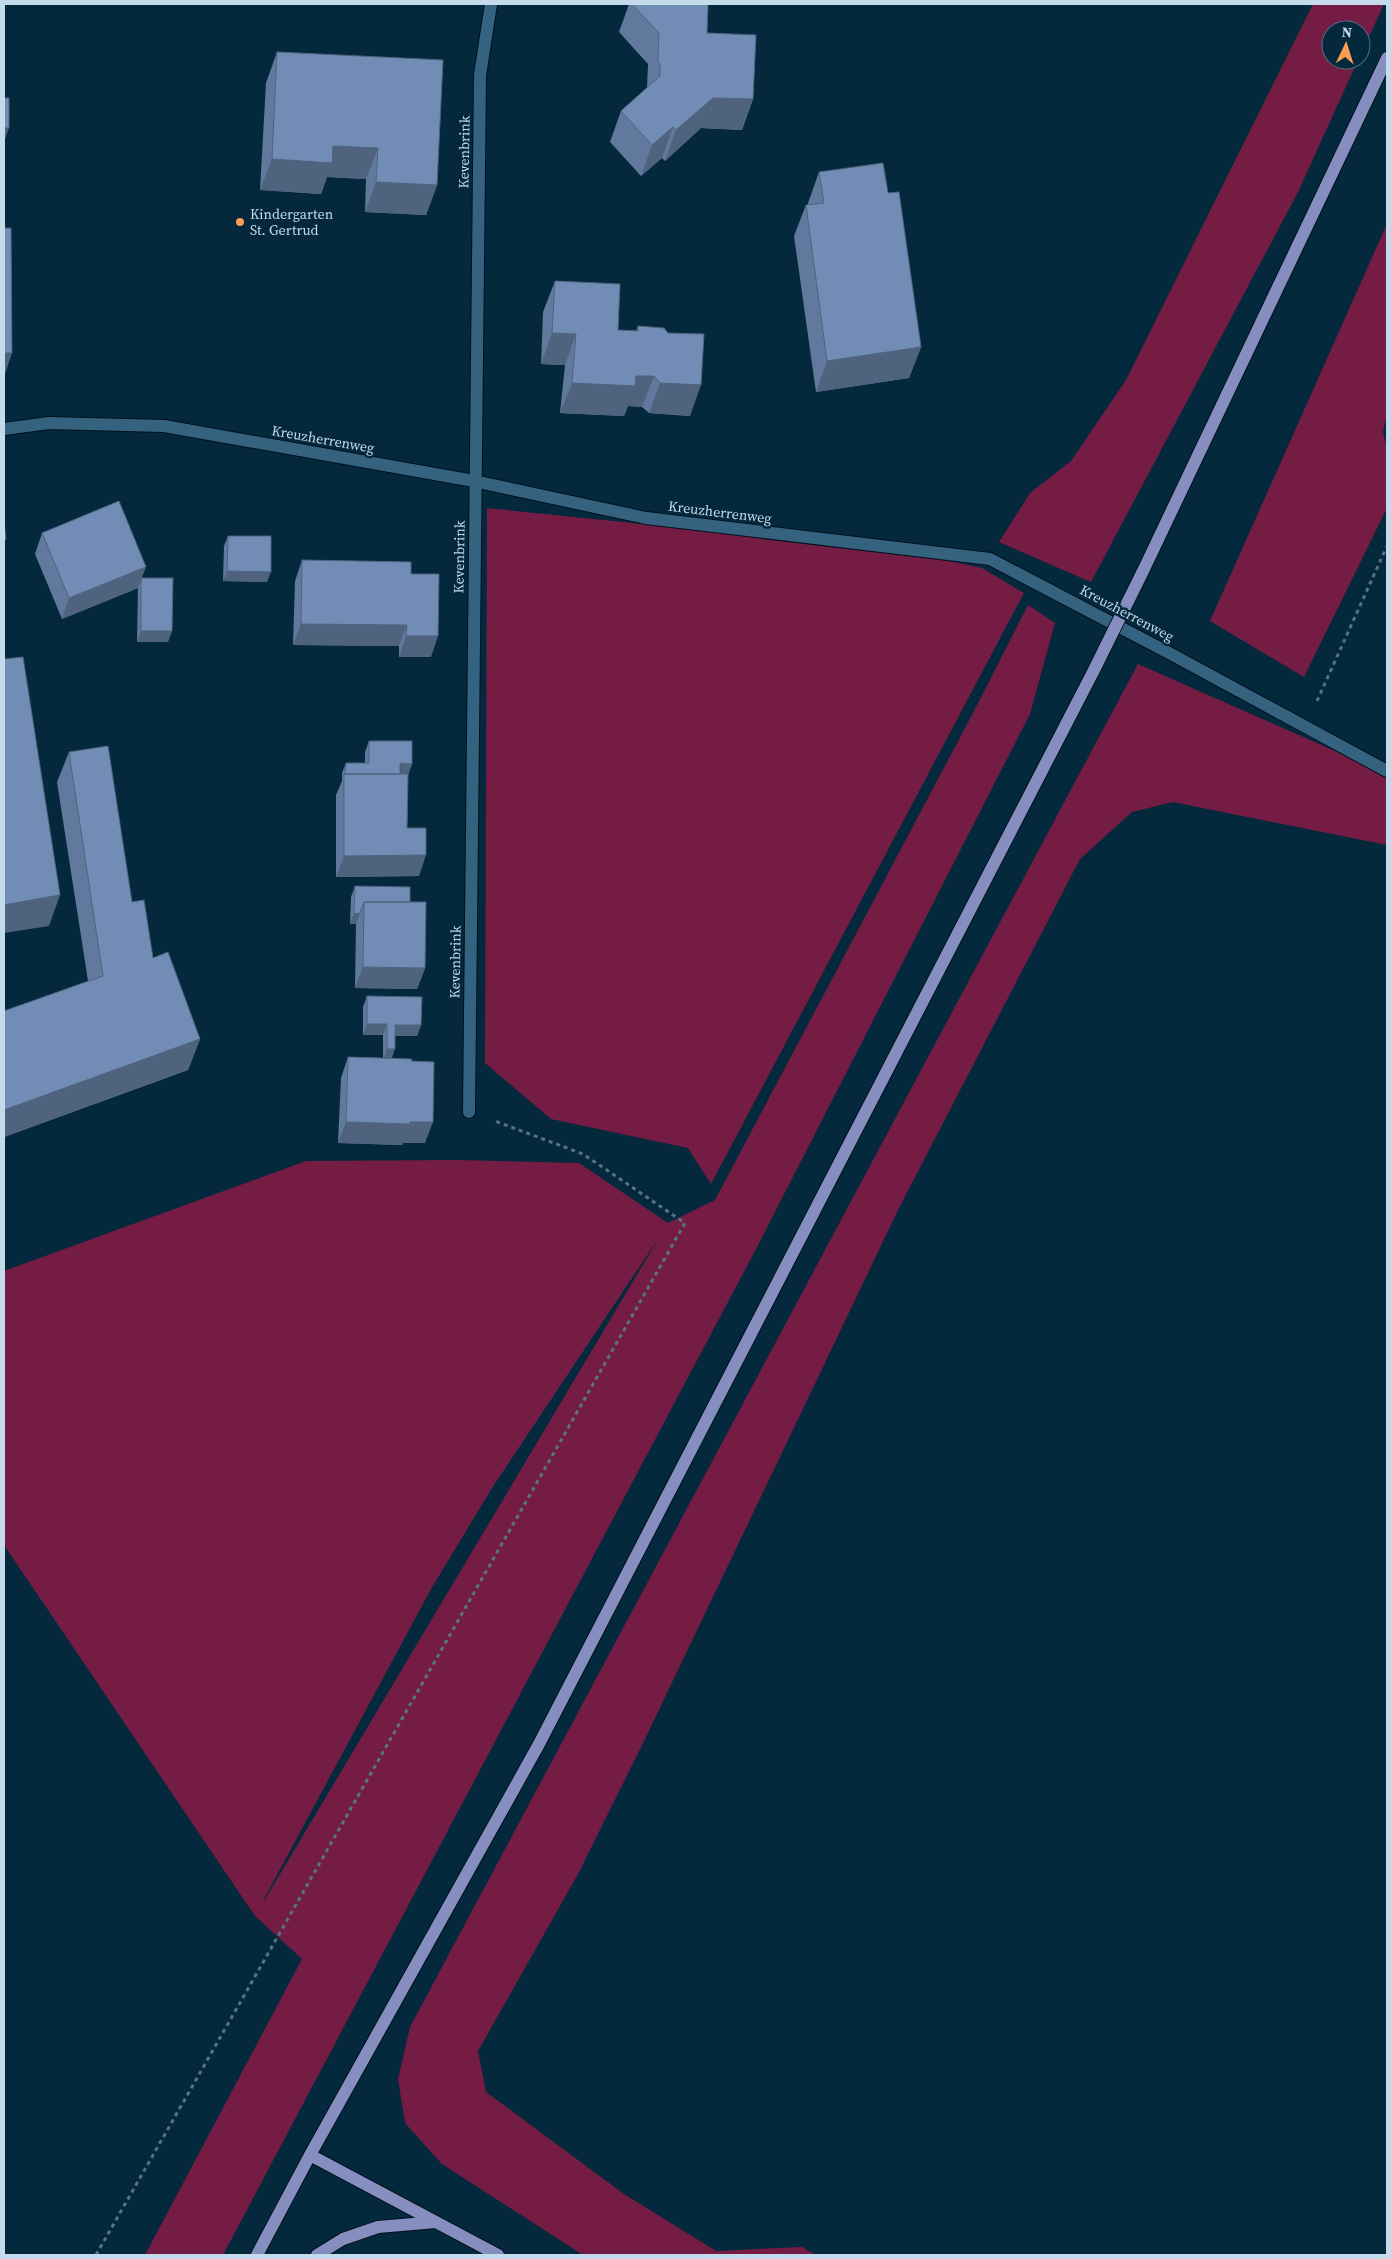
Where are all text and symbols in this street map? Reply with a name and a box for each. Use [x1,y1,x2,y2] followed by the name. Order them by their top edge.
[1321,20,1371,70] north arrow
[1341,22,1353,42] text: N
[453,115,475,189] street label: Kevenbrink
[250,204,334,240] place label: Kindergarten St. Gertrud
[234,216,246,228] marker: Kindergarten St. Gertrud
[270,420,376,458] street label: Kreuzherrenweg
[667,496,773,528] street label: Kreuzherrenweg
[448,520,470,594] street label: Kevenbrink
[1076,580,1178,646] street label: Kreuzherrenweg
[444,925,466,999] street label: Kevenbrink

